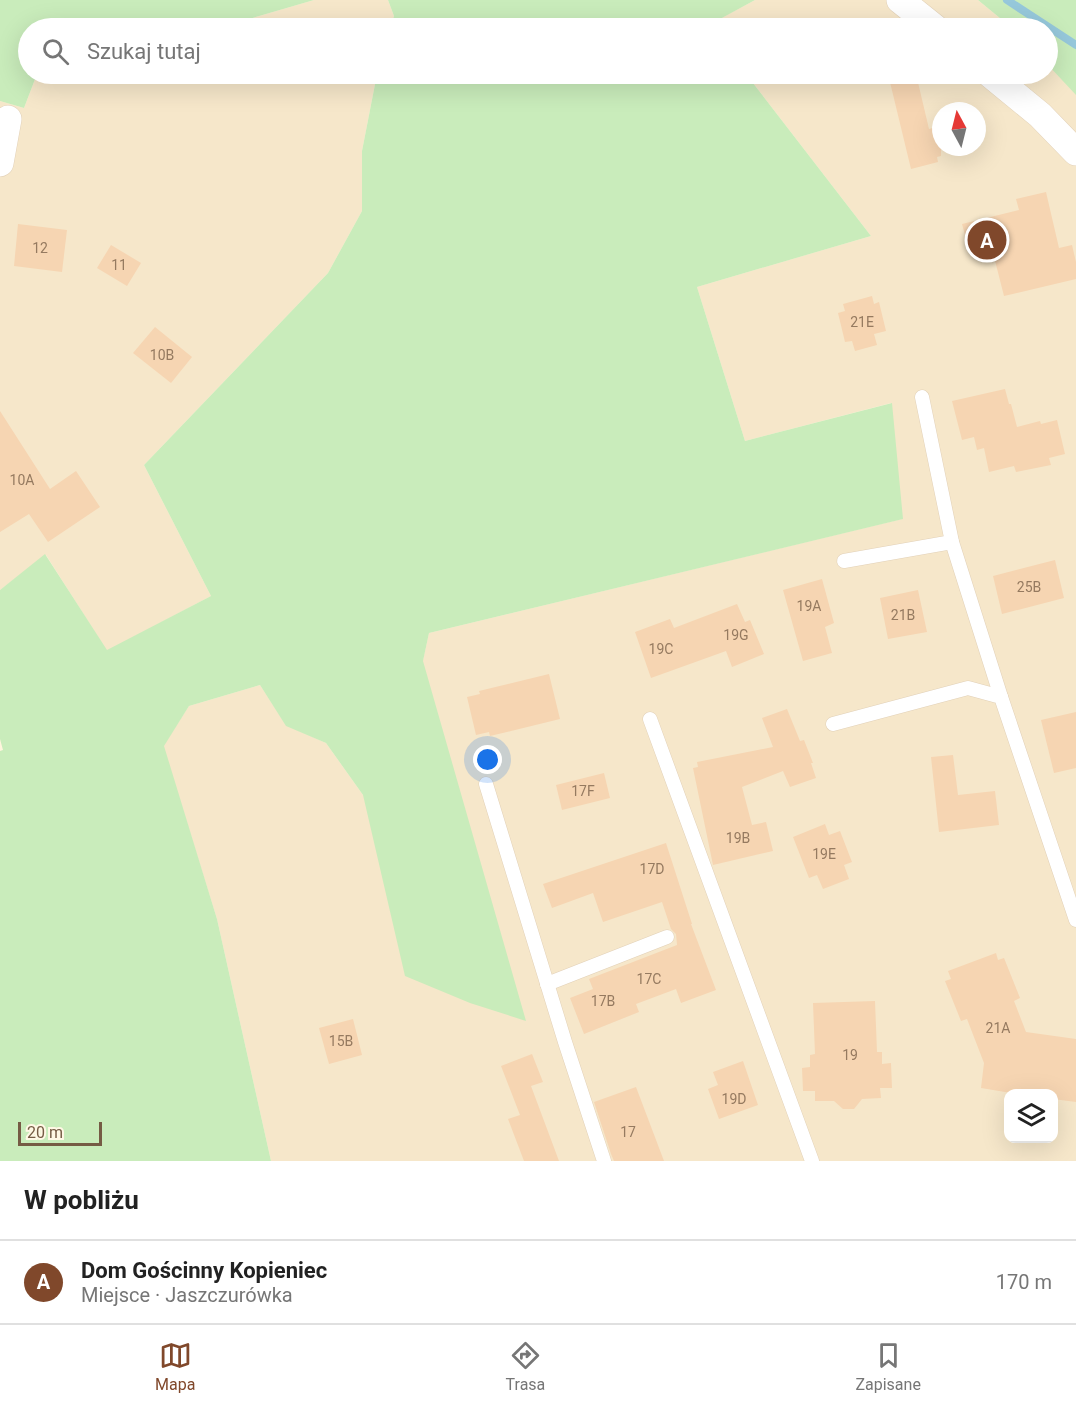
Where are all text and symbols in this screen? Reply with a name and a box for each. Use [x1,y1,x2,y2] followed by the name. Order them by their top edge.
[18,18,1058,84] search box
[39,35,72,68] icon: search
[87,39,201,64] text: Szukaj tutaj
[932,102,986,156] north arrow
[968,218,1006,262] pin: A
[32,240,48,256] house number: 12
[111,257,127,273] house number: 11
[850,314,874,330] house number: 21E
[150,347,174,363] house number: 10B
[10,472,34,488] house number: 10A
[1017,579,1041,595] house number: 25B
[797,598,821,614] house number: 19A
[891,607,915,623] house number: 21B
[723,627,749,643] house number: 19G
[649,641,673,657] house number: 19C
[473,745,502,774] your location
[571,783,595,799] house number: 17F
[726,830,750,846] house number: 19B
[812,846,836,862] house number: 19E
[640,861,664,877] house number: 17D
[637,971,661,987] house number: 17C
[591,993,615,1009] house number: 17B
[986,1020,1010,1036] house number: 21A
[329,1033,353,1049] house number: 15B
[842,1047,858,1063] house number: 19
[1004,1089,1058,1143] map controls
[1004,1089,1058,1143] button: layers
[722,1091,746,1107] house number: 19D
[18,1119,102,1146] scale bar
[27,1123,63,1142] text: 20 m
[620,1124,636,1140] house number: 17
[24,1185,139,1215] text: W pobliżu
[81,1258,327,1283] text: Dom Gościnny Kopieniec
[37,1270,50,1294] text: A
[996,1270,1052,1294] text: 170 m
[81,1283,293,1307] text: Miejsce · Jaszczurówka
[155,1339,195,1394] tab: Mapa
[506,1339,545,1394] tab: Trasa
[855,1339,921,1394] tab: Zapisane

